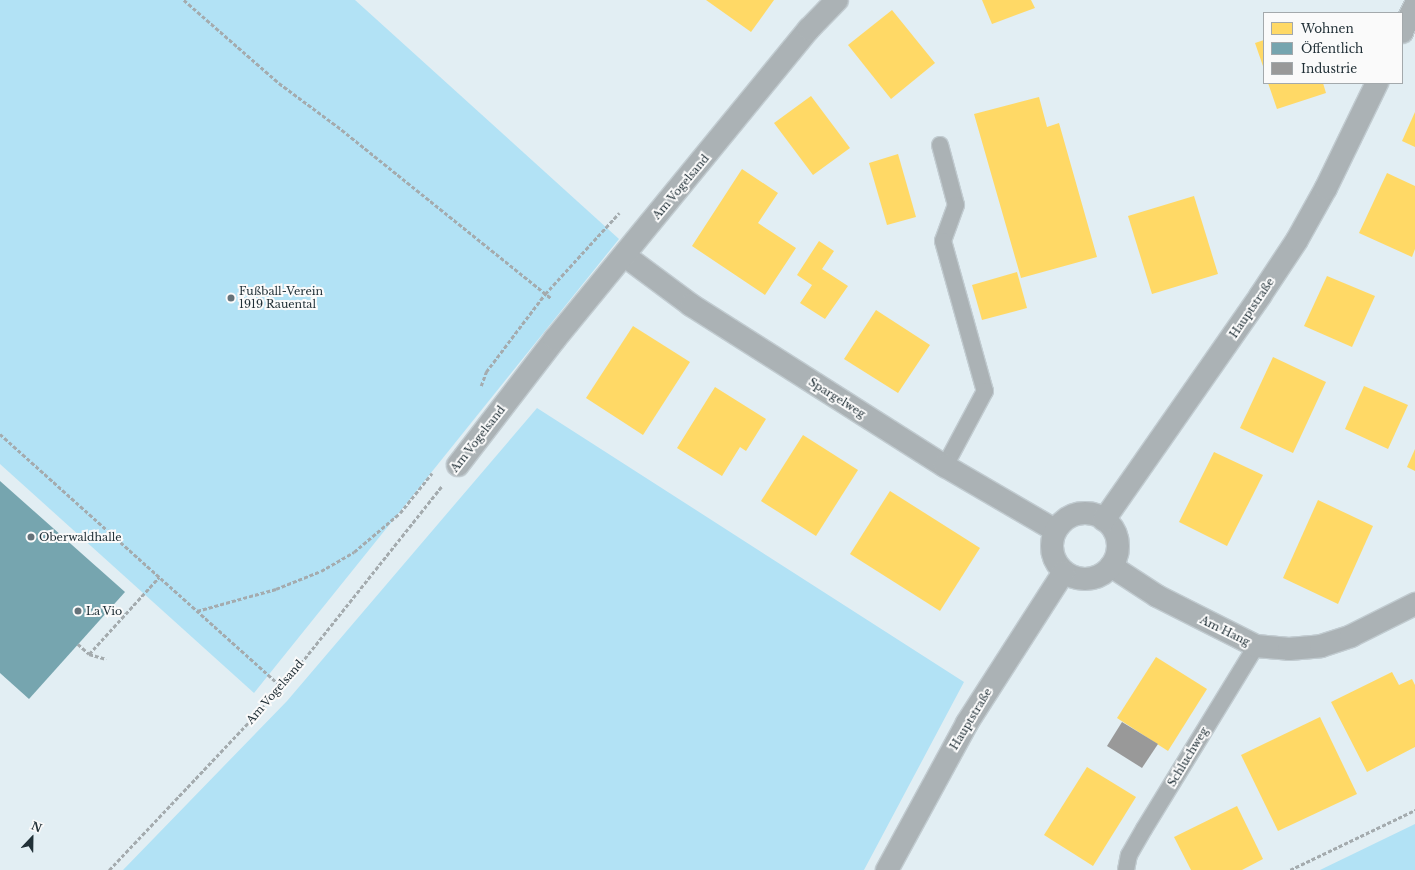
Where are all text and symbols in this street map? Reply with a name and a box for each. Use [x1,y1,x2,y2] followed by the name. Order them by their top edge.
[1263,12,1403,84] legend
[1301,21,1354,36] text: Wohnen
[1301,41,1363,56] text: Öffentlich
[1301,61,1357,76] text: Industrie
[650,152,712,222] street label: Am Vogelsand
[1227,275,1277,341] street label: Hauptstraße
[239,285,323,311] place label: Fußball-Verein 1919 Rauental
[226,293,236,303] marker: Fußball-Verein 1919 Rauental
[806,375,868,421] street label: Spargelweg
[448,403,508,475] street label: Am Vogelsand
[39,530,122,544] place label: Oberwaldhalle
[26,532,36,542] marker: Oberwaldhalle
[86,604,123,618] place label: La Vio
[73,606,83,616] marker: La Vio
[1198,613,1252,649] street label: Am Hang
[244,657,306,727] street label: Am Vogelsand
[947,686,995,752] street label: Hauptstraße
[1165,725,1211,789] street label: Schluchweg
[12,818,52,858] north arrow
[29,818,44,835] text: N

